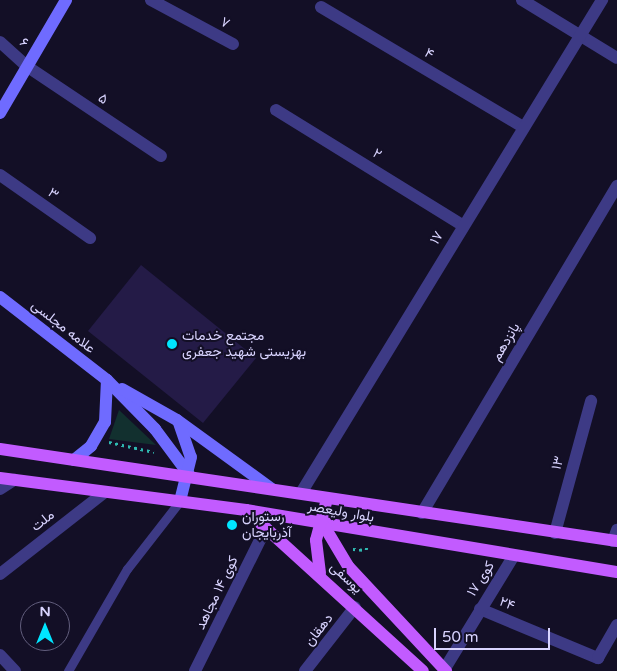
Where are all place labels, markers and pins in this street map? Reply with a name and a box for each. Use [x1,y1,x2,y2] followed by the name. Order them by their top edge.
[182,328,306,361] place label: مجتمع خدمات بهزیستی شهید جعفری
[166,338,178,350] marker: مجتمع خدمات بهزیستی شهید جعفری
[242,509,291,542] place label: رستوران آذربایجان
[226,519,238,531] marker: رستوران آذربایجان

